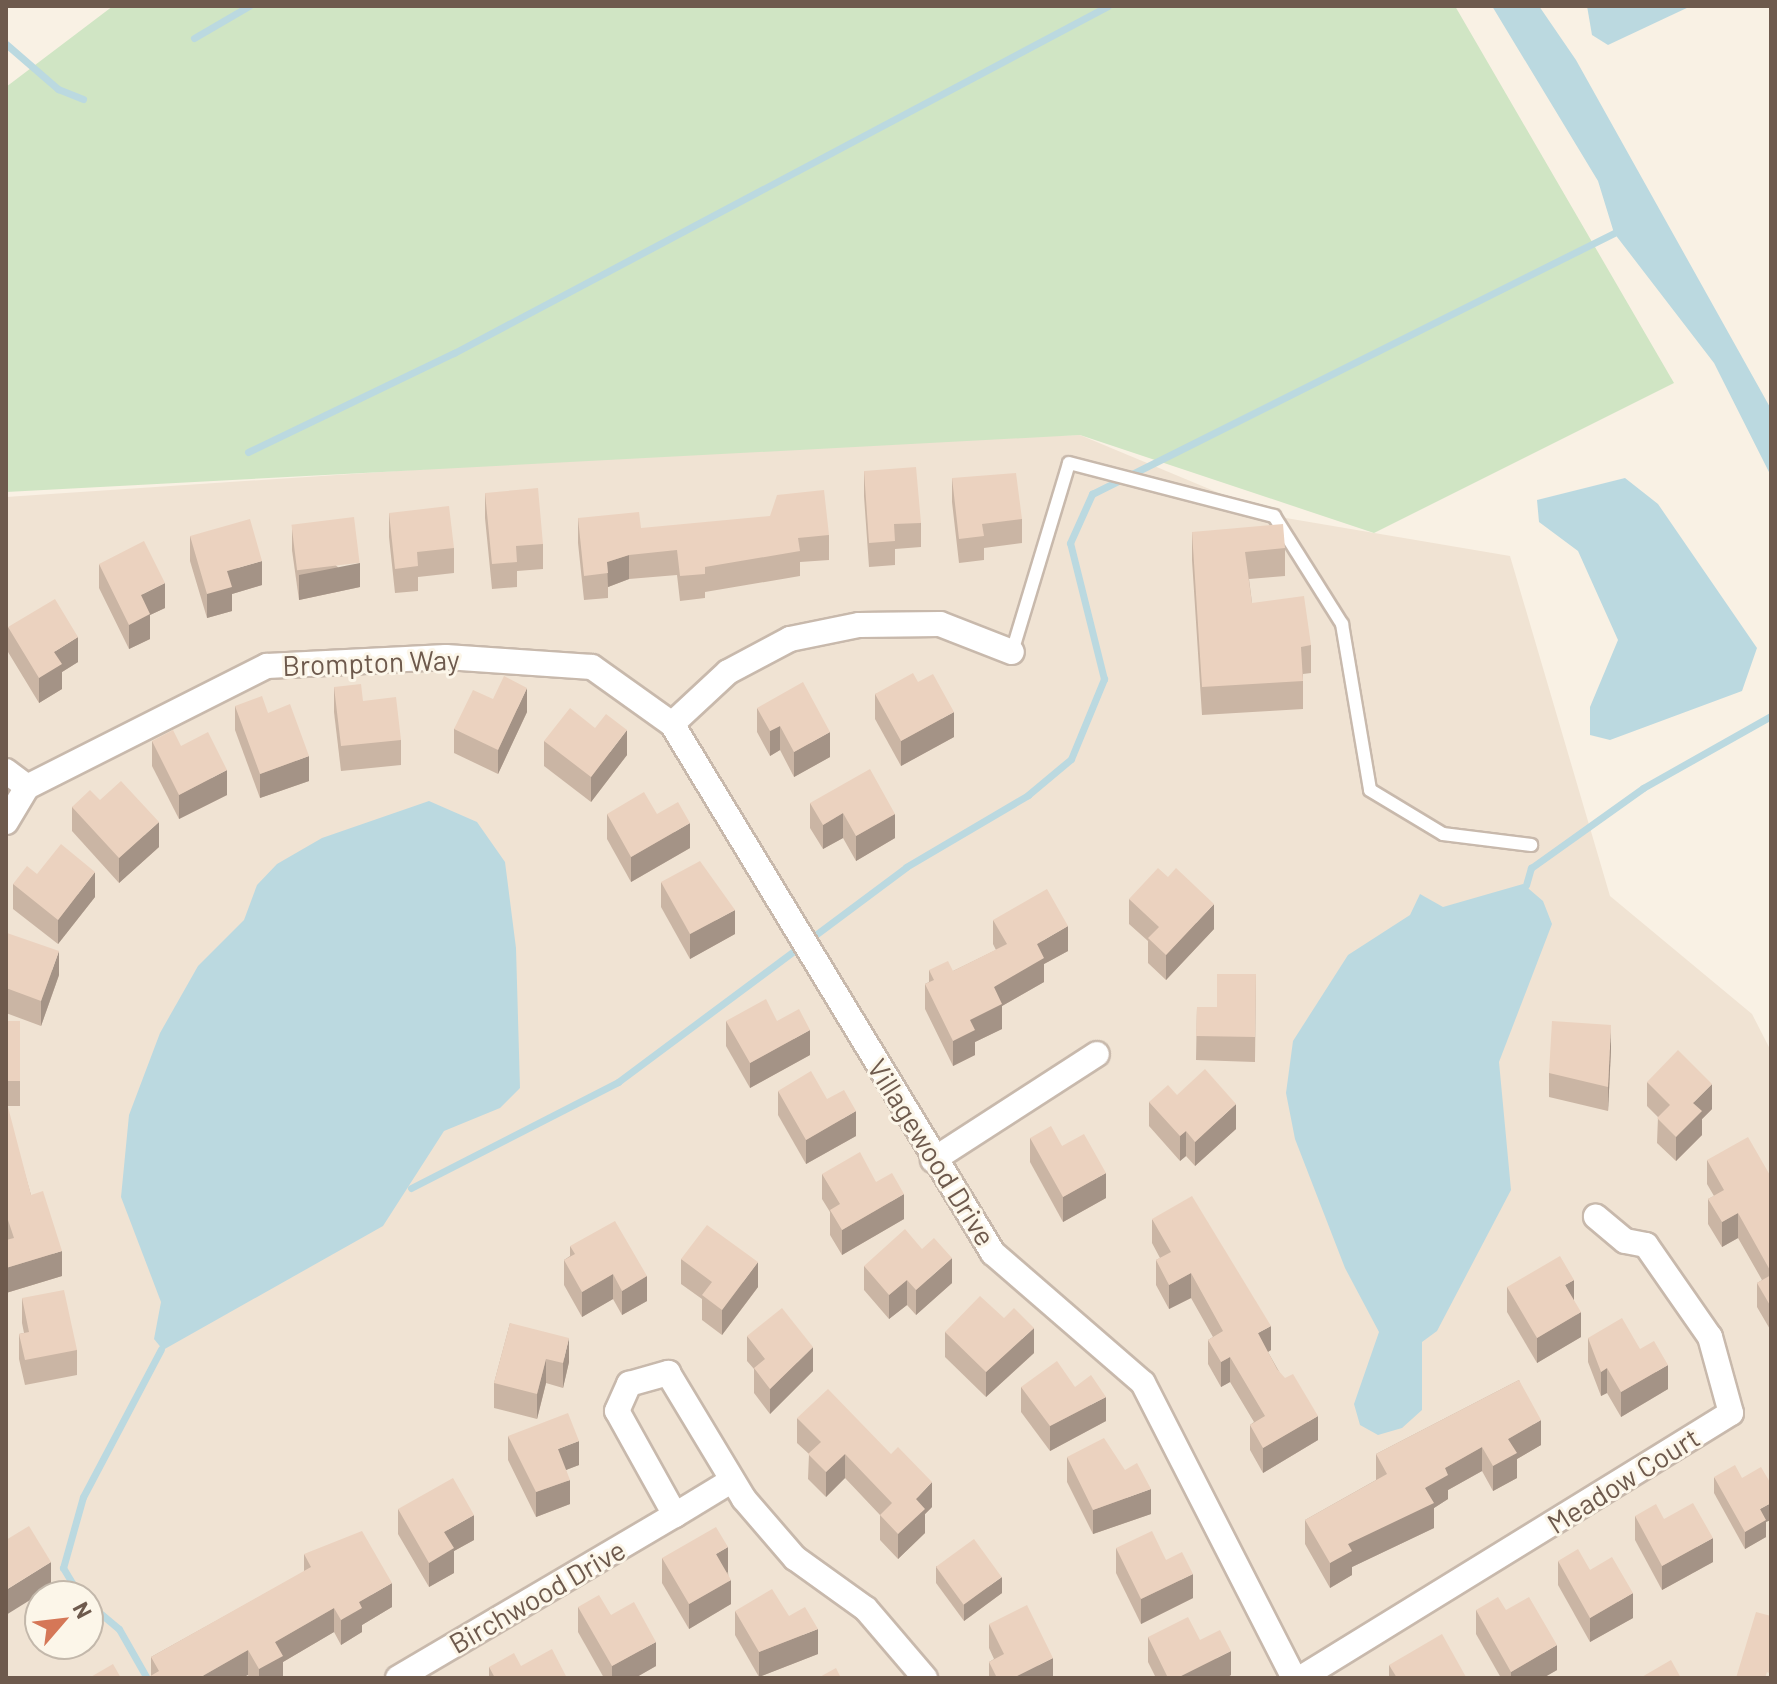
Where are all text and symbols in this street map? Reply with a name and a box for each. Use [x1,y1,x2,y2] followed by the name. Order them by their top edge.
[282,642,460,682] street label: Brompton Way
[861,1052,1003,1252] street label: Villagewood Drive
[1541,1420,1705,1540] street label: Meadow Court
[443,1532,631,1660] street label: Birchwood Drive
[24,1580,104,1660] north arrow
[69,1597,98,1622] text: N

